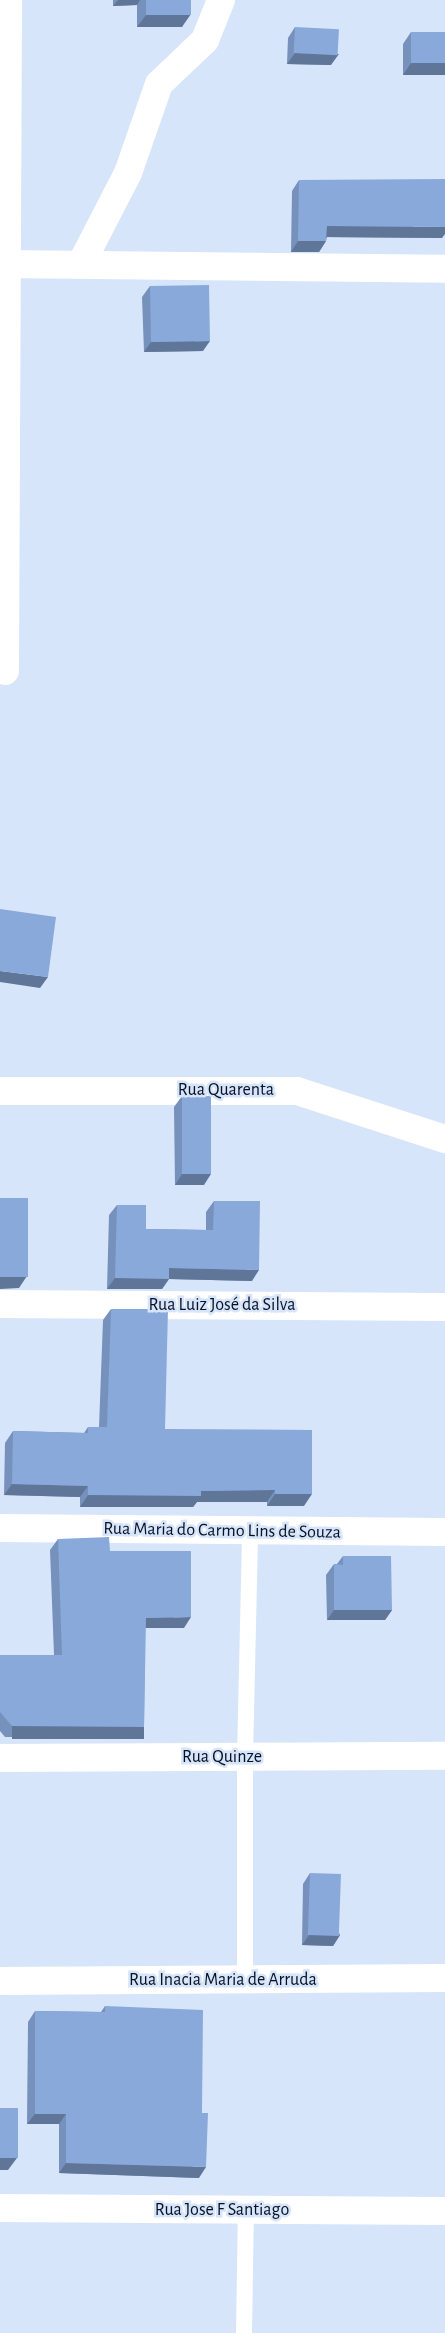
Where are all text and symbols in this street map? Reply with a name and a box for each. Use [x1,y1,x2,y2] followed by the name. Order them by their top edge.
[178,1079,274,1101] street label: Rua Quarenta
[148,1294,296,1316] street label: Rua Luiz José da Silva
[103,1518,341,1544] street label: Rua Maria do Carmo Lins de Souza
[182,1746,262,1768] street label: Rua Quinze
[129,1969,317,1991] street label: Rua Inacia Maria de Arruda
[155,2199,289,2221] street label: Rua Jose F Santiago

